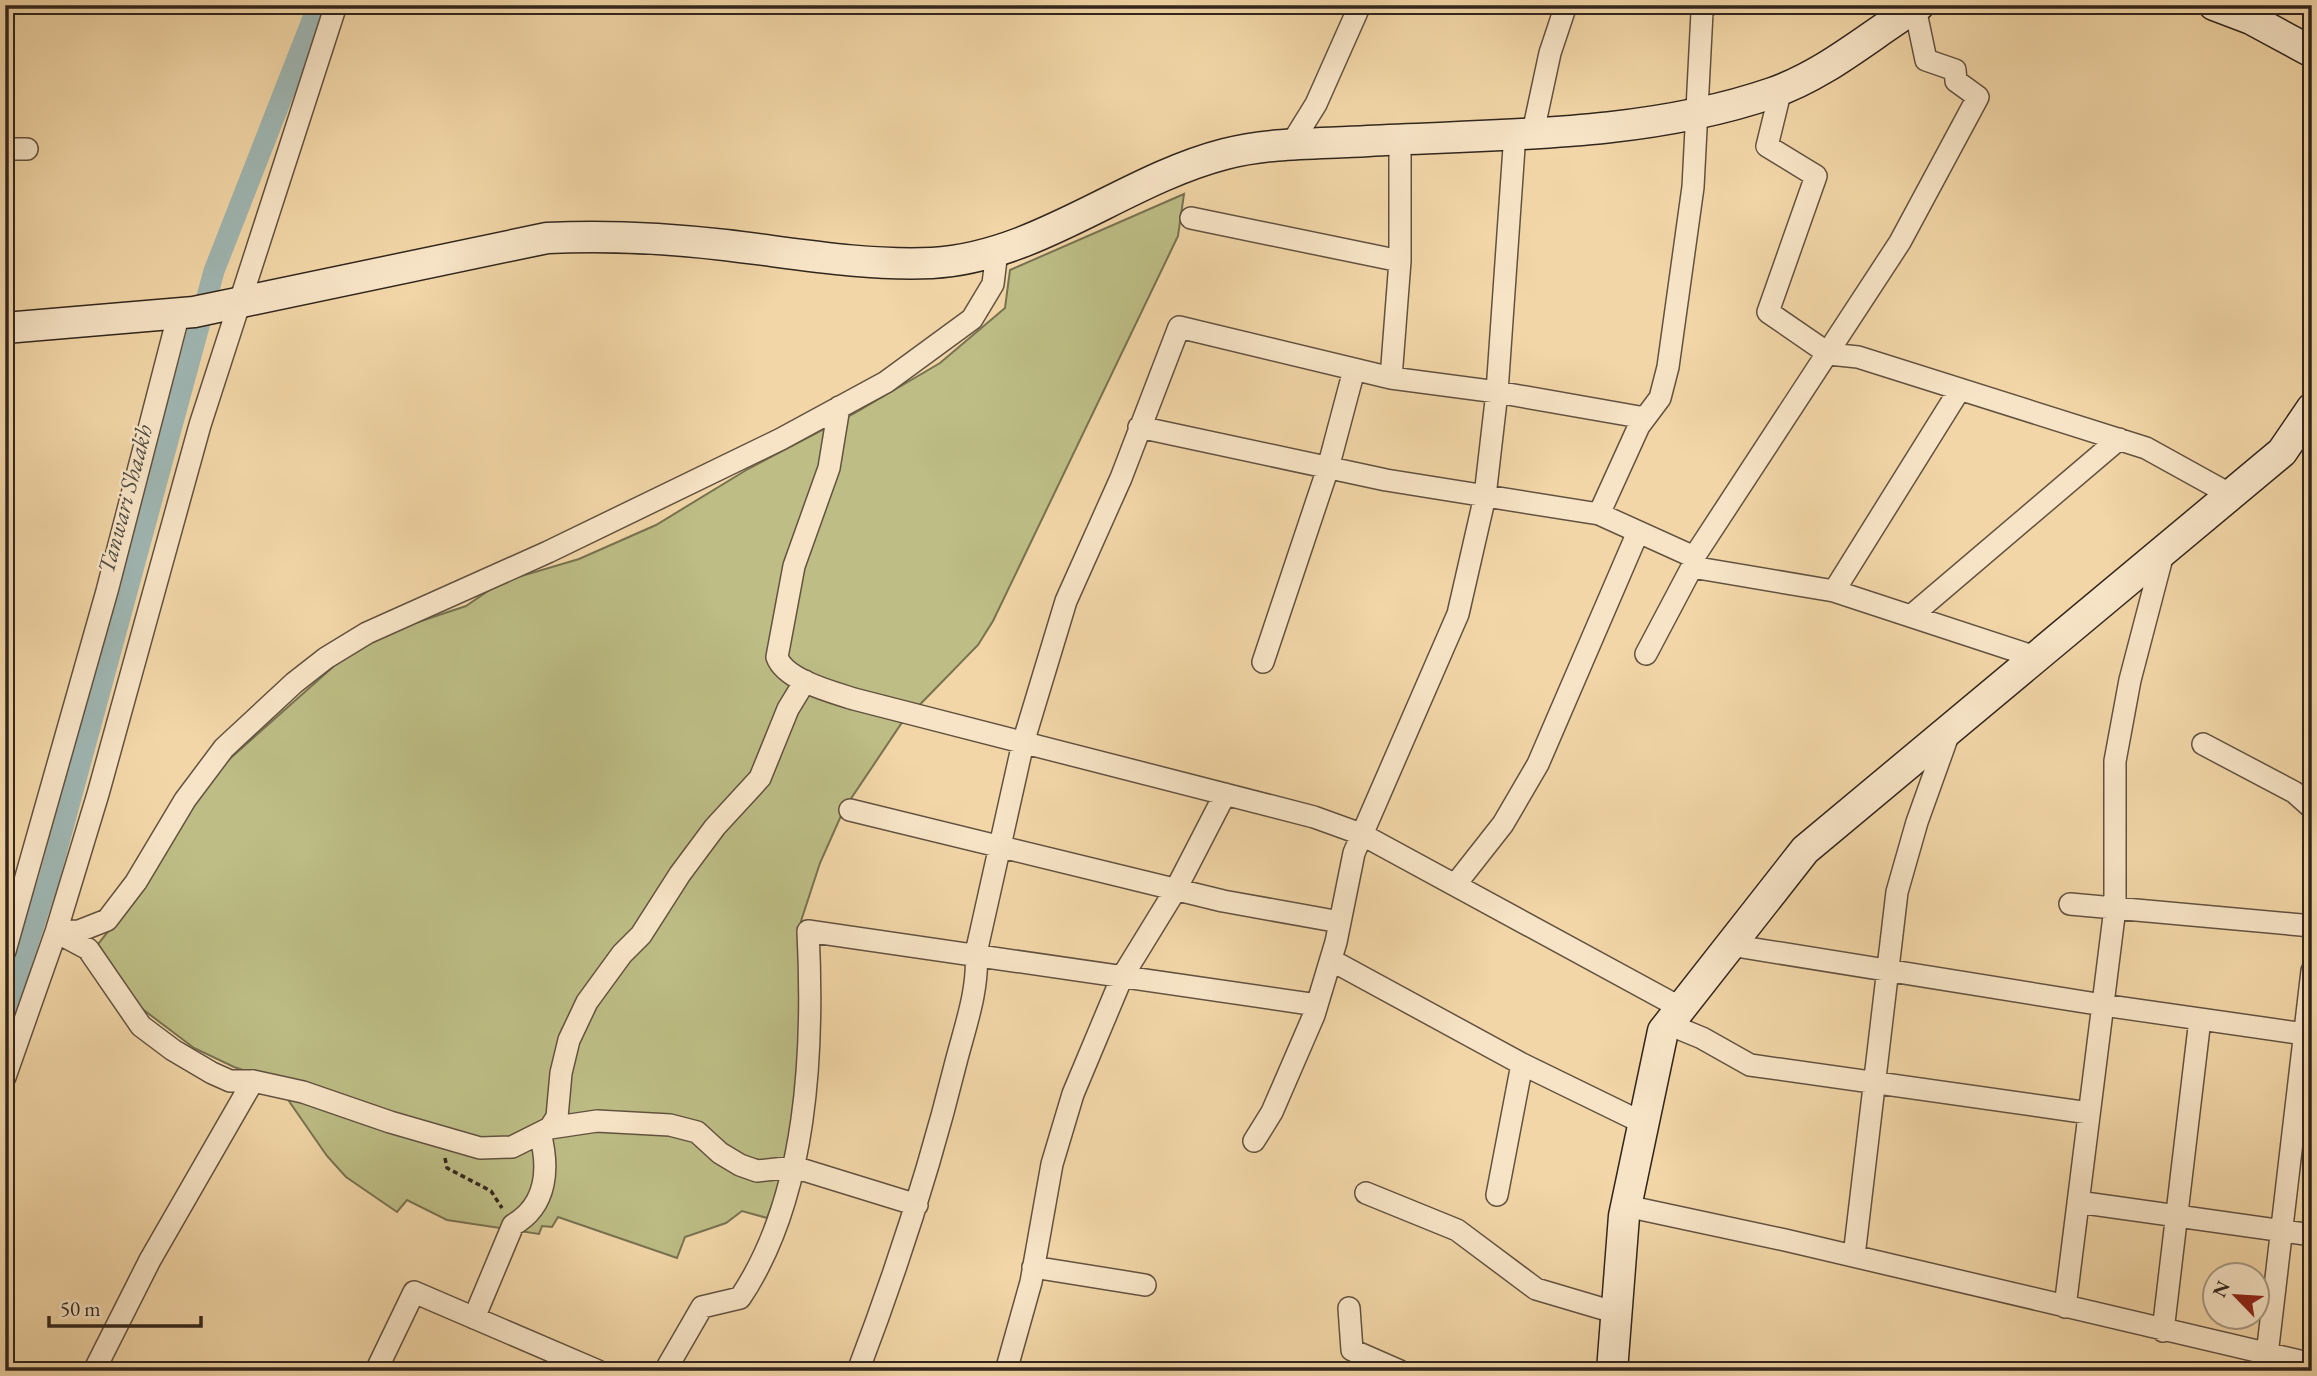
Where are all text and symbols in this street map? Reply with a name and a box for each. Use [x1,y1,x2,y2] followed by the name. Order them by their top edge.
[90,421,159,577] water label: Tanwari Shaakh
[2202,1260,2272,1330] north arrow
[2206,1276,2236,1301] text: N
[49,1285,201,1329] scale bar
[60,1295,101,1322] text: 50 m

